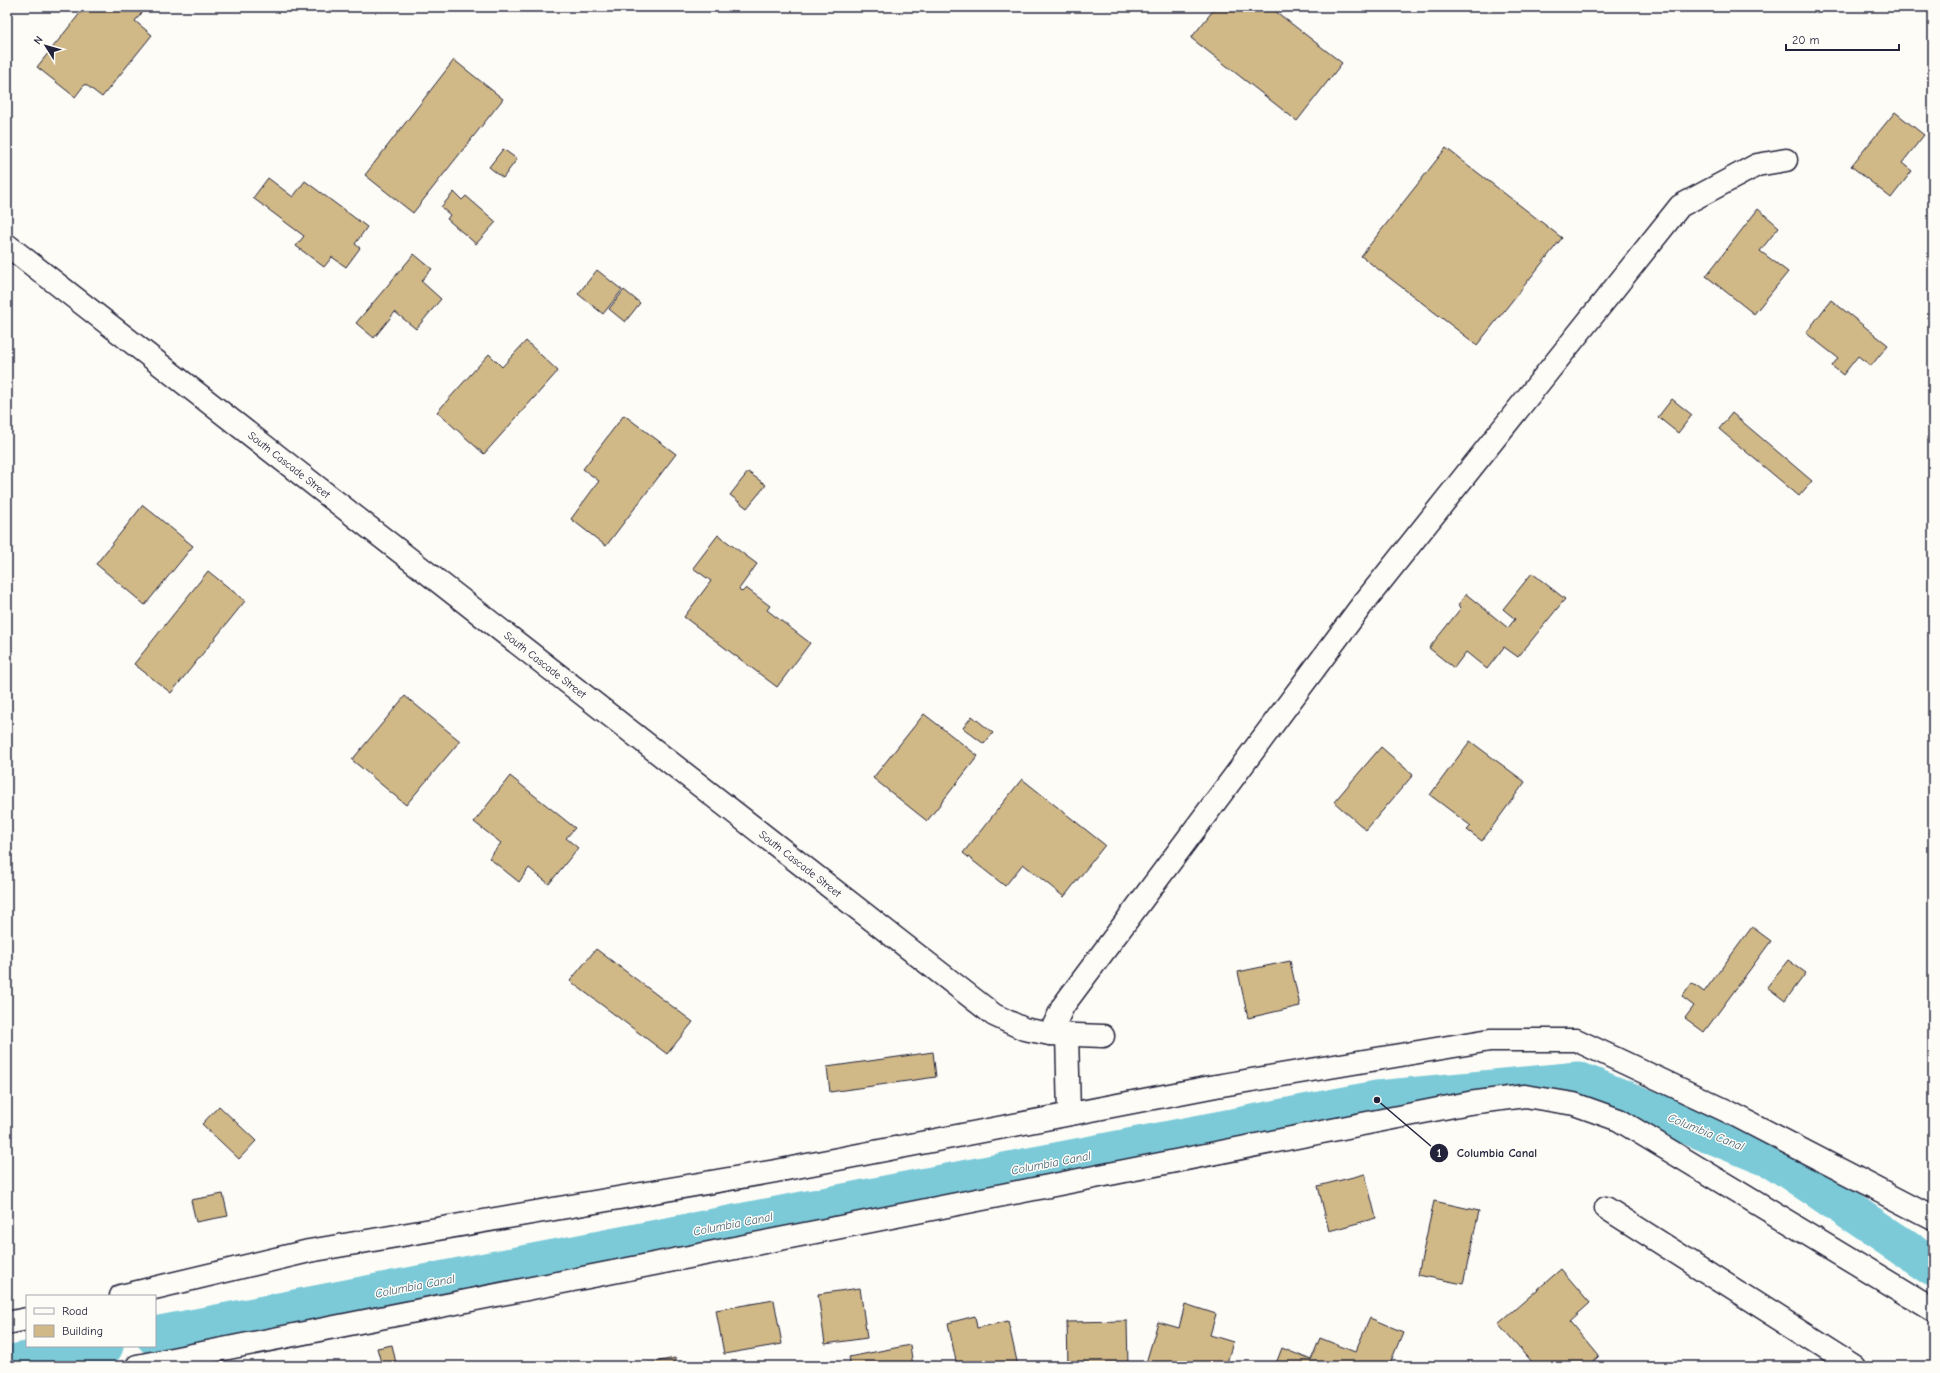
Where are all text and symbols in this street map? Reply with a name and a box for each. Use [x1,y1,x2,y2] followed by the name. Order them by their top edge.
[26,26,66,66] north arrow
[1786,26,1899,52] scale bar
[1792,33,1820,47] text: 20 m
[31,34,46,47] text: N
[245,429,333,502] street label: South Cascade Street
[501,629,589,702] street label: South Cascade Street
[756,828,844,901] street label: South Cascade Street
[1666,1110,1746,1154] water label: Columbia Canal
[1429,1141,1545,1165] callout: Columbia Canal
[1437,1146,1442,1160] text: 1
[1457,1146,1537,1160] text: Columbia Canal
[1010,1148,1092,1178] water label: Columbia Canal
[692,1209,774,1239] water label: Columbia Canal
[374,1271,456,1301] water label: Columbia Canal
[26,1295,156,1347] legend
[62,1304,88,1318] text: Road
[62,1324,103,1338] text: Building

